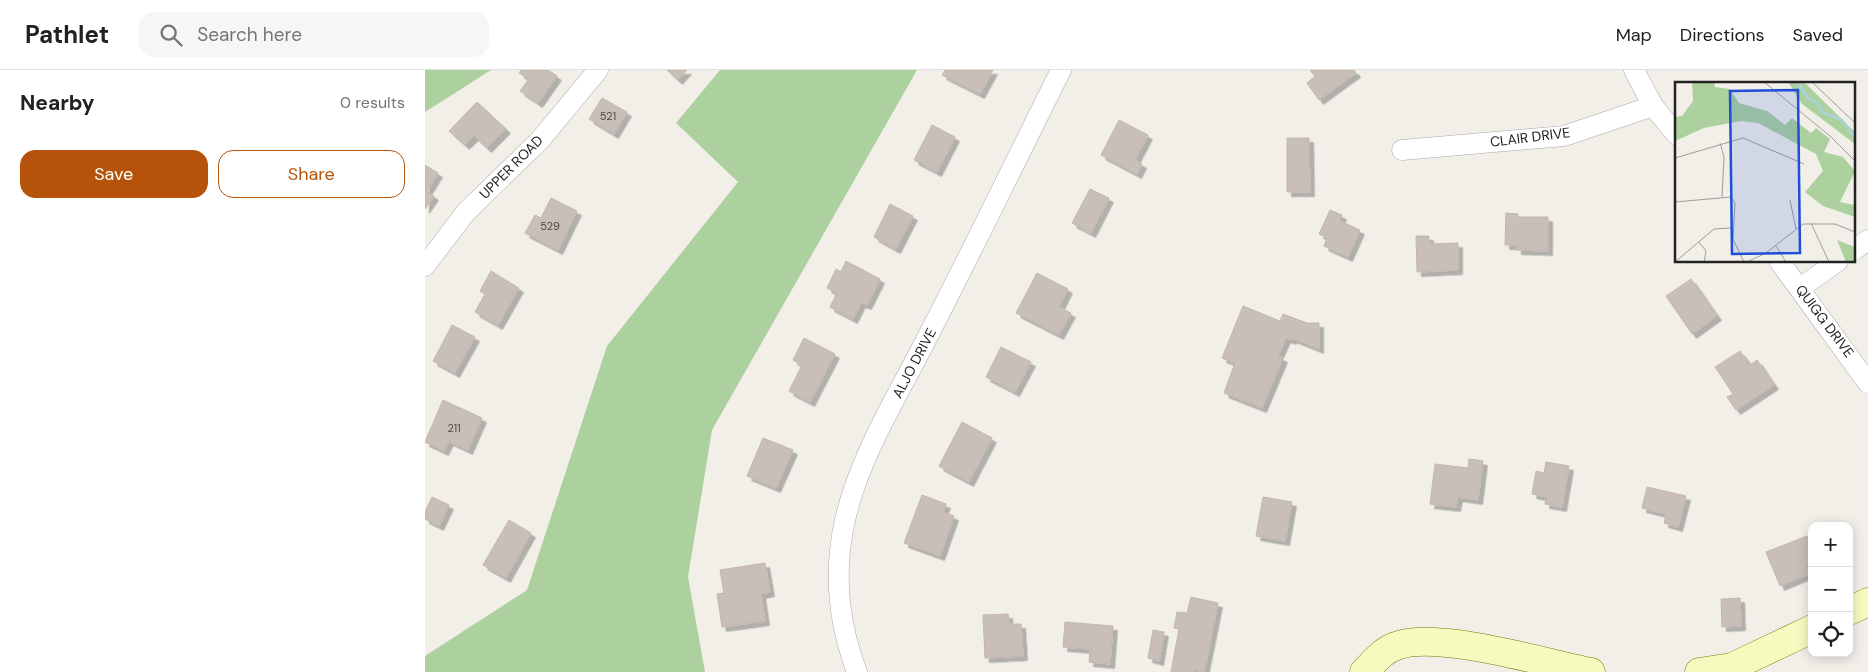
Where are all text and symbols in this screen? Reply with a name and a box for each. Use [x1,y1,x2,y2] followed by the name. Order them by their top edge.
[139,12,489,57] search box
[25,19,109,50] text: Pathlet
[157,21,185,49] icon: search
[197,22,302,47] text: Search here
[1616,23,1652,47] text: Map
[1680,23,1765,47] text: Directions
[1793,23,1843,47] text: Saved
[1675,82,1855,262] inset map
[20,89,94,117] text: Nearby
[340,92,405,113] text: 0 results
[600,109,616,123] house number: 521
[1489,123,1571,151] street label: CLAIR DRIVE
[475,131,547,203] street label: UPPER ROAD
[20,150,208,198] button: Save
[218,150,405,198] button: Share
[540,219,560,233] house number: 529
[1792,281,1858,361] street label: QUIGG DRIVE
[888,325,940,401] street label: ALJO DRIVE
[447,421,461,435] house number: 211
[1808,522,1853,657] map controls
[1808,522,1853,567] button: +
[1808,567,1853,612] button: −
[1808,612,1853,657] button: locate

